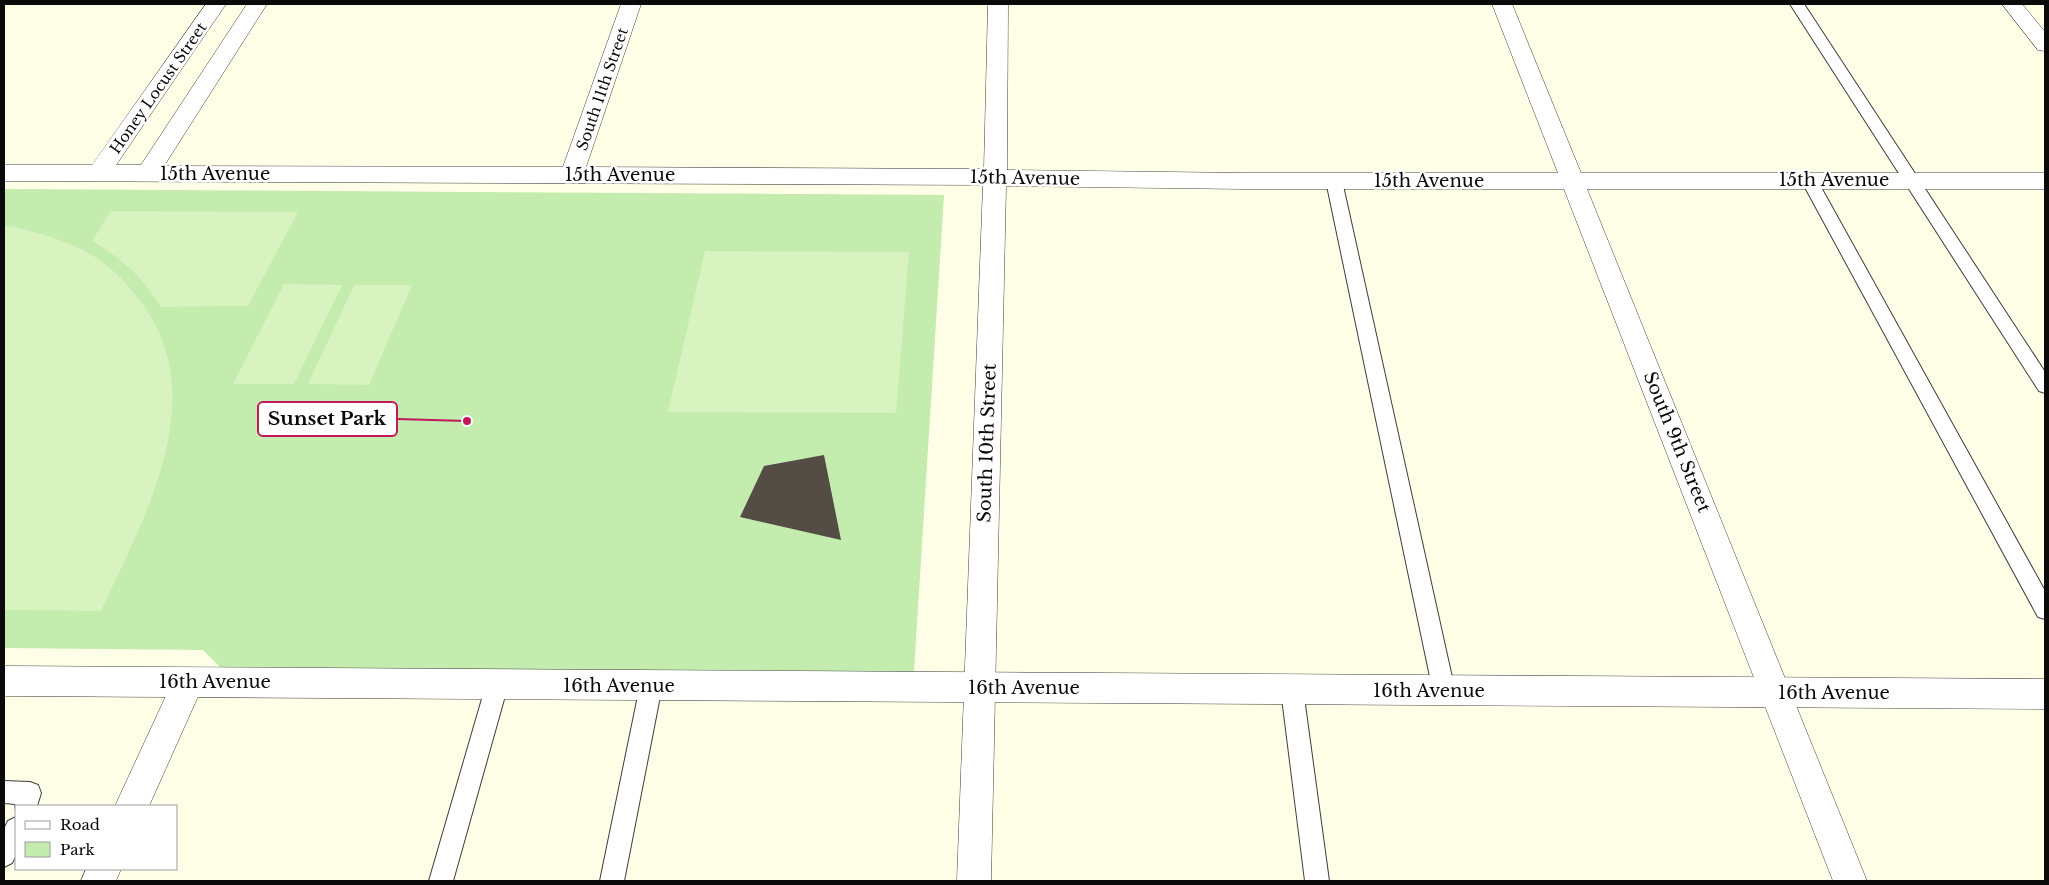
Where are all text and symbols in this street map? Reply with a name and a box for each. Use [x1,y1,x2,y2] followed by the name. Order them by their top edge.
[105,18,211,157] street label: Honey Locust Street
[572,25,632,153] street label: South 11th Street
[160,163,270,185] street label: 15th Avenue
[565,164,675,186] street label: 15th Avenue
[970,166,1080,190] street label: 15th Avenue
[1779,169,1889,191] street label: 15th Avenue
[1374,170,1484,192] street label: 15th Avenue
[973,363,1001,523] street label: South 10th Street
[1639,368,1715,516] street label: South 9th Street
[258,402,397,436] callout: Sunset Park
[268,407,387,430] text: Sunset Park
[159,671,271,693] street label: 16th Avenue
[563,675,675,697] street label: 16th Avenue
[968,677,1080,699] street label: 16th Avenue
[1373,680,1485,702] street label: 16th Avenue
[1778,682,1890,704] street label: 16th Avenue
[15,805,178,870] legend
[60,815,100,834] text: Road
[60,840,96,859] text: Park

